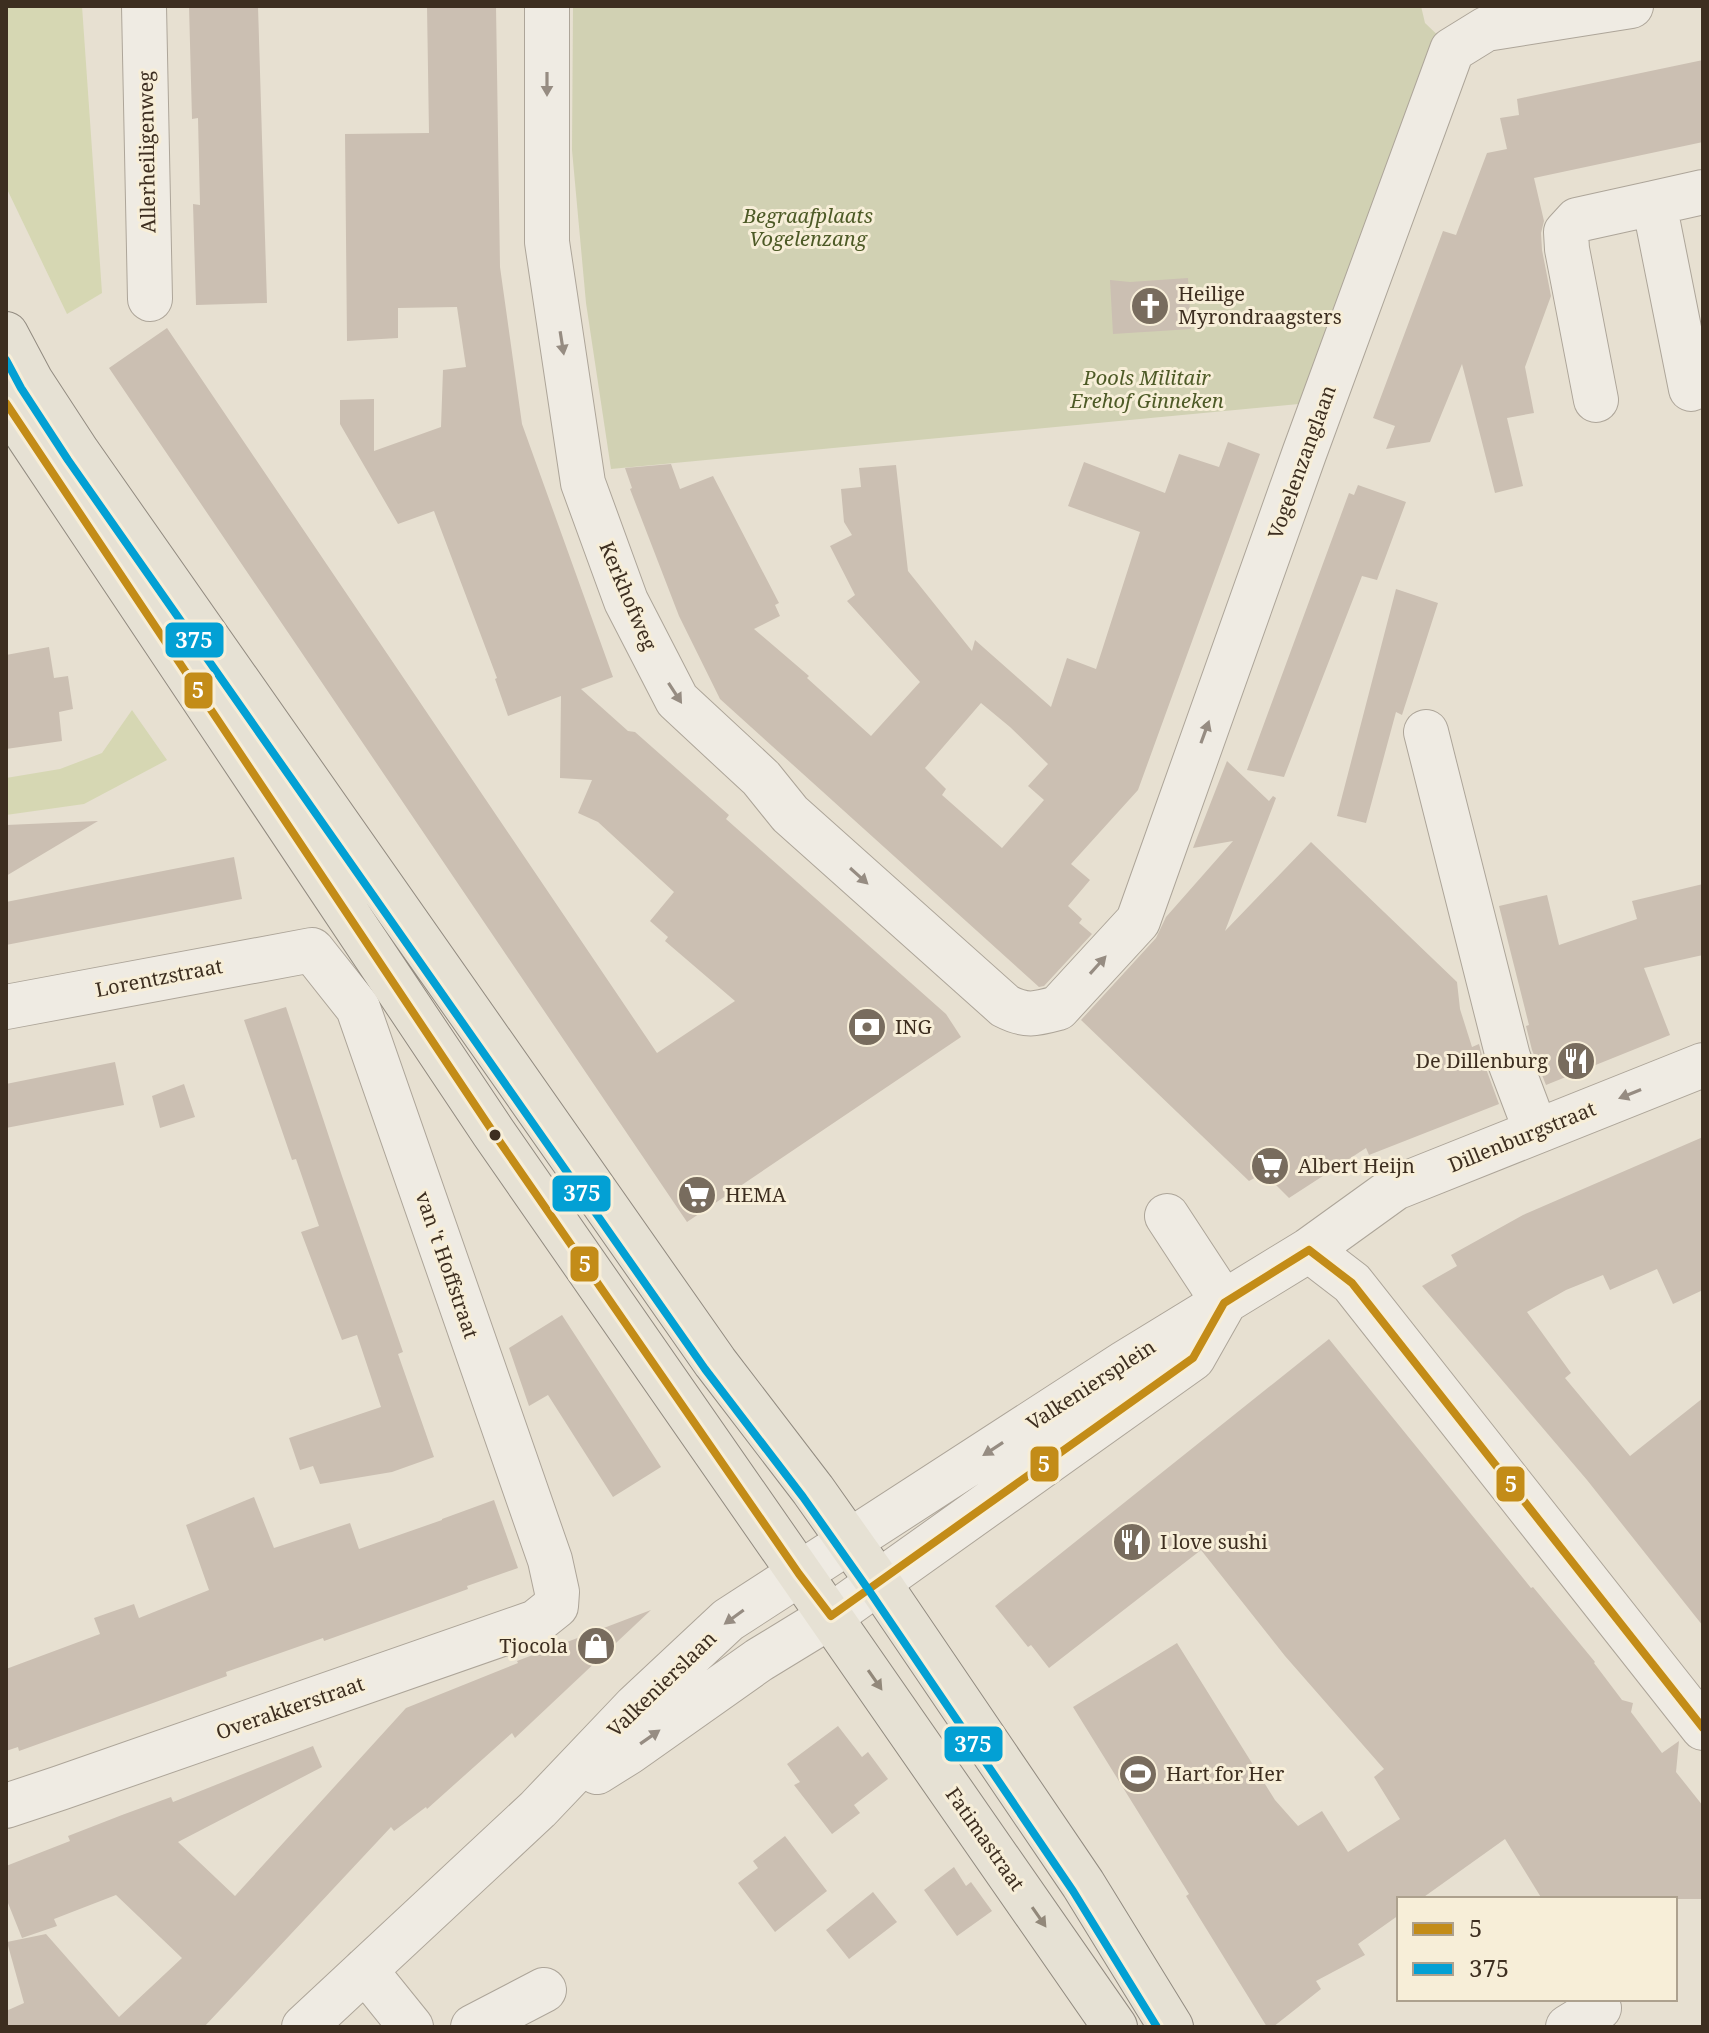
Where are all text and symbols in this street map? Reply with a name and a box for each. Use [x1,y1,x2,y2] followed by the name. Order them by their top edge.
[132,71,161,233] street label: Allerheiligenweg
[541,72,553,97] one-way arrow
[742,202,873,252] park label: Begraafplaats Vogelenzang
[1178,280,1342,330] place label: Heilige Myrondraagsters
[1129,285,1171,327] church icon: Heilige Myrondraagsters
[556,331,569,356] one-way arrow
[1069,364,1224,414] park label: Pools Militair Erehof Ginneken
[1261,381,1342,543] street label: Vogelenzanglaan
[593,537,664,655] street label: Kerkhofweg
[164,621,225,659] line badge: 375
[175,624,213,654] text: 375
[183,671,214,710] line badge: 5
[192,674,204,704] text: 5
[667,683,682,704] one-way arrow
[1200,720,1212,744] one-way arrow
[849,866,868,884] one-way arrow
[93,952,225,1003] street label: Lorentzstraat
[1088,955,1106,974] one-way arrow
[846,1006,888,1048] bank icon: ING
[895,1013,932,1040] place label: ING
[1555,1040,1597,1082] restaurant icon: De Dillenburg
[1415,1047,1548,1074] place label: De Dillenburg
[1618,1088,1642,1101] one-way arrow
[1444,1095,1600,1178] street label: Dillenburgstraat
[487,1127,503,1143] unlabelled marker
[1249,1145,1291,1187] supermarket icon: Albert Heijn
[1298,1152,1415,1179] place label: Albert Heijn
[551,1174,612,1213] line badge: 375
[676,1174,718,1216] supermarket icon: HEMA
[563,1177,601,1207] text: 375
[725,1181,787,1208] place label: HEMA
[410,1188,485,1342] street label: van 't Hoffstraat
[569,1245,600,1283] line badge: 5
[579,1248,591,1278] text: 5
[1021,1333,1161,1436] street label: Valkeniersplein
[982,1441,1003,1456] one-way arrow
[1029,1445,1060,1483] line badge: 5
[1038,1448,1050,1478] text: 5
[1495,1465,1526,1503] line badge: 5
[1505,1468,1517,1498] text: 5
[1111,1521,1153,1563] restaurant icon: I love sushi
[1160,1528,1268,1555] place label: I love sushi
[723,1609,744,1624] one-way arrow
[575,1625,617,1667] shop icon: Tjocola
[601,1625,722,1743] street label: Valkenierslaan
[499,1632,568,1659] place label: Tjocola
[212,1670,368,1746] street label: Overakkerstraat
[867,1670,882,1691] one-way arrow
[943,1725,1004,1763] line badge: 375
[954,1728,992,1758] text: 375
[640,1730,661,1745] one-way arrow
[1117,1753,1159,1795] sports icon: Hart for Her
[1166,1760,1285,1787] place label: Hart for Her
[940,1782,1031,1896] street label: Fatimastraat
[1397,1897,1677,2001] legend
[1031,1907,1046,1928] one-way arrow
[1469,1911,1482,1944] text: 5
[1469,1951,1509,1984] text: 375

